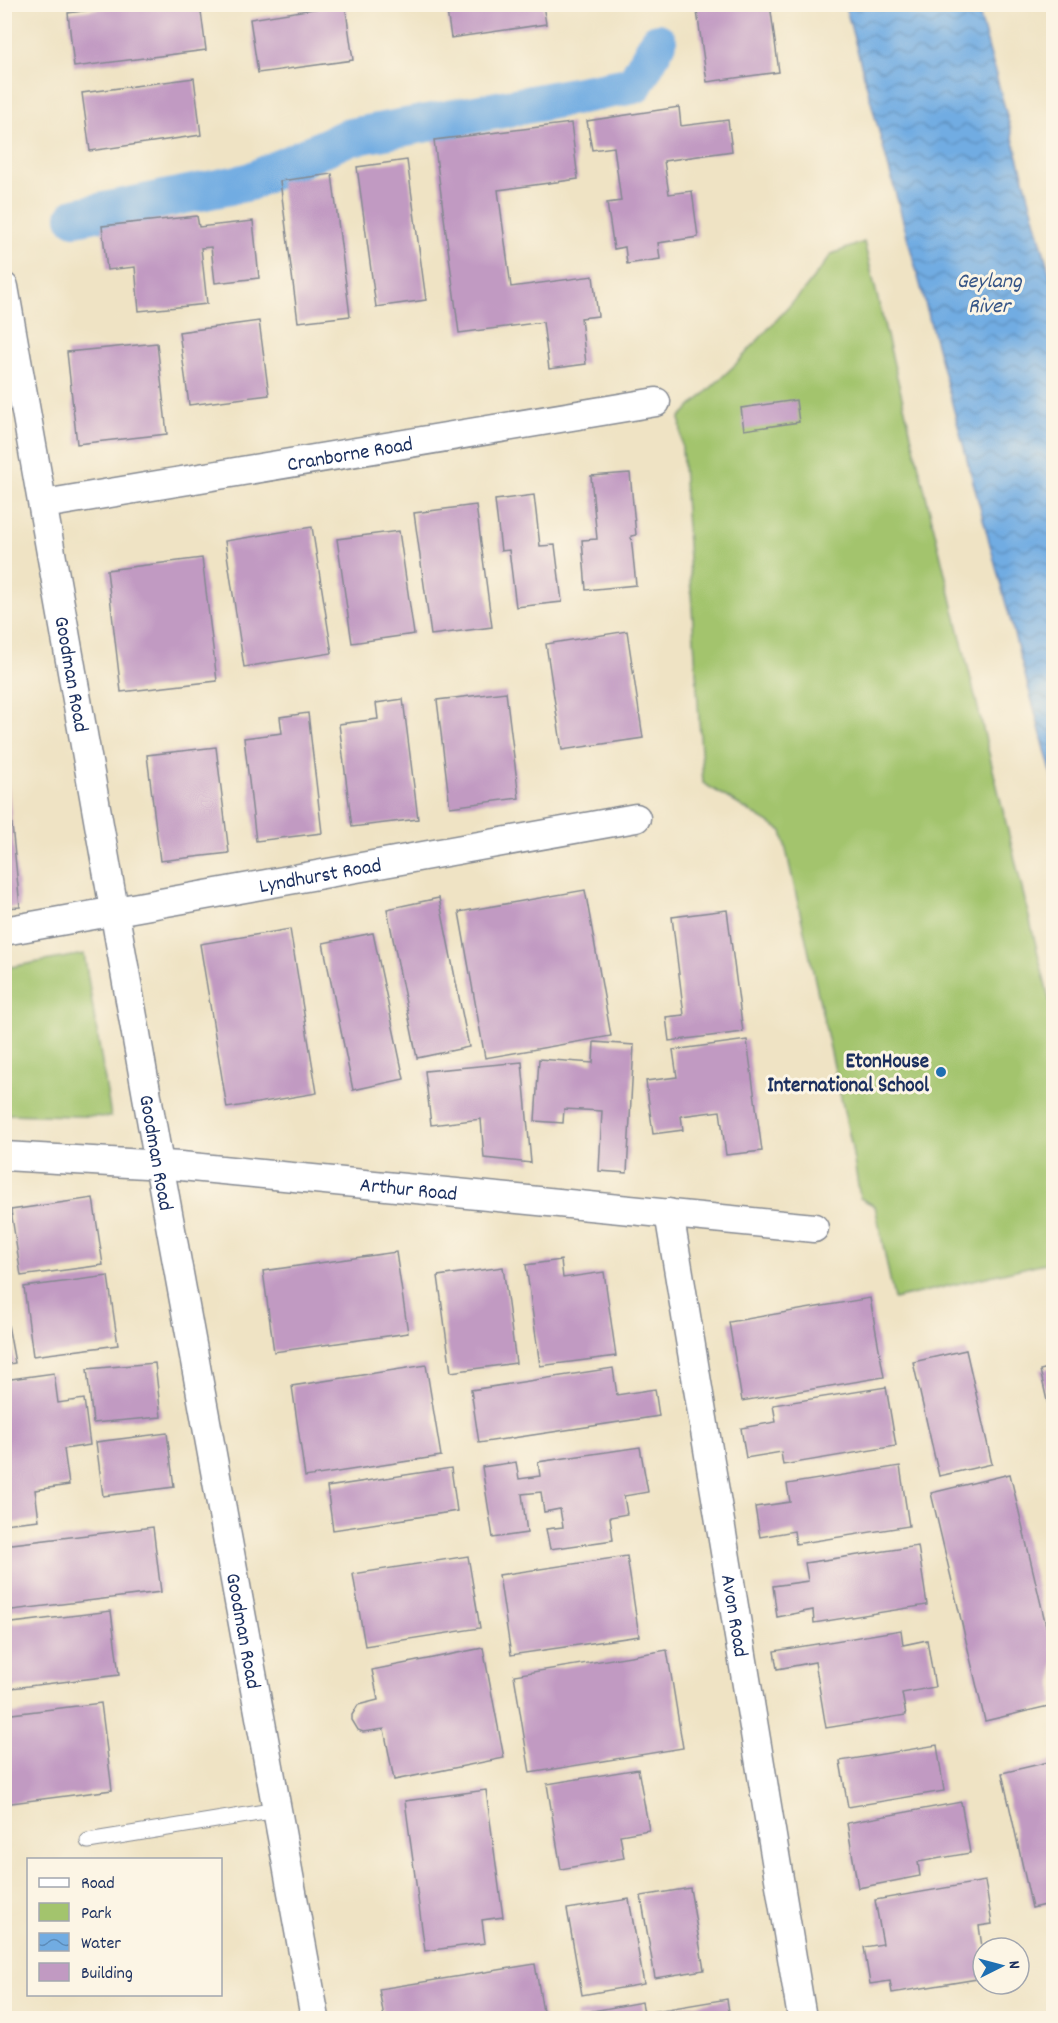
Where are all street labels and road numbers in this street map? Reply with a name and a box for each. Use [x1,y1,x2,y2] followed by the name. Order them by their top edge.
[285,431,415,481] street label: Cranborne Road
[44,614,94,735] street label: Goodman Road
[257,852,384,903] street label: Lyndhurst Road
[129,1093,179,1214] street label: Goodman Road
[358,1172,458,1211] street label: Arthur Road
[216,1571,267,1692] street label: Goodman Road
[711,1572,754,1660] street label: Avon Road

